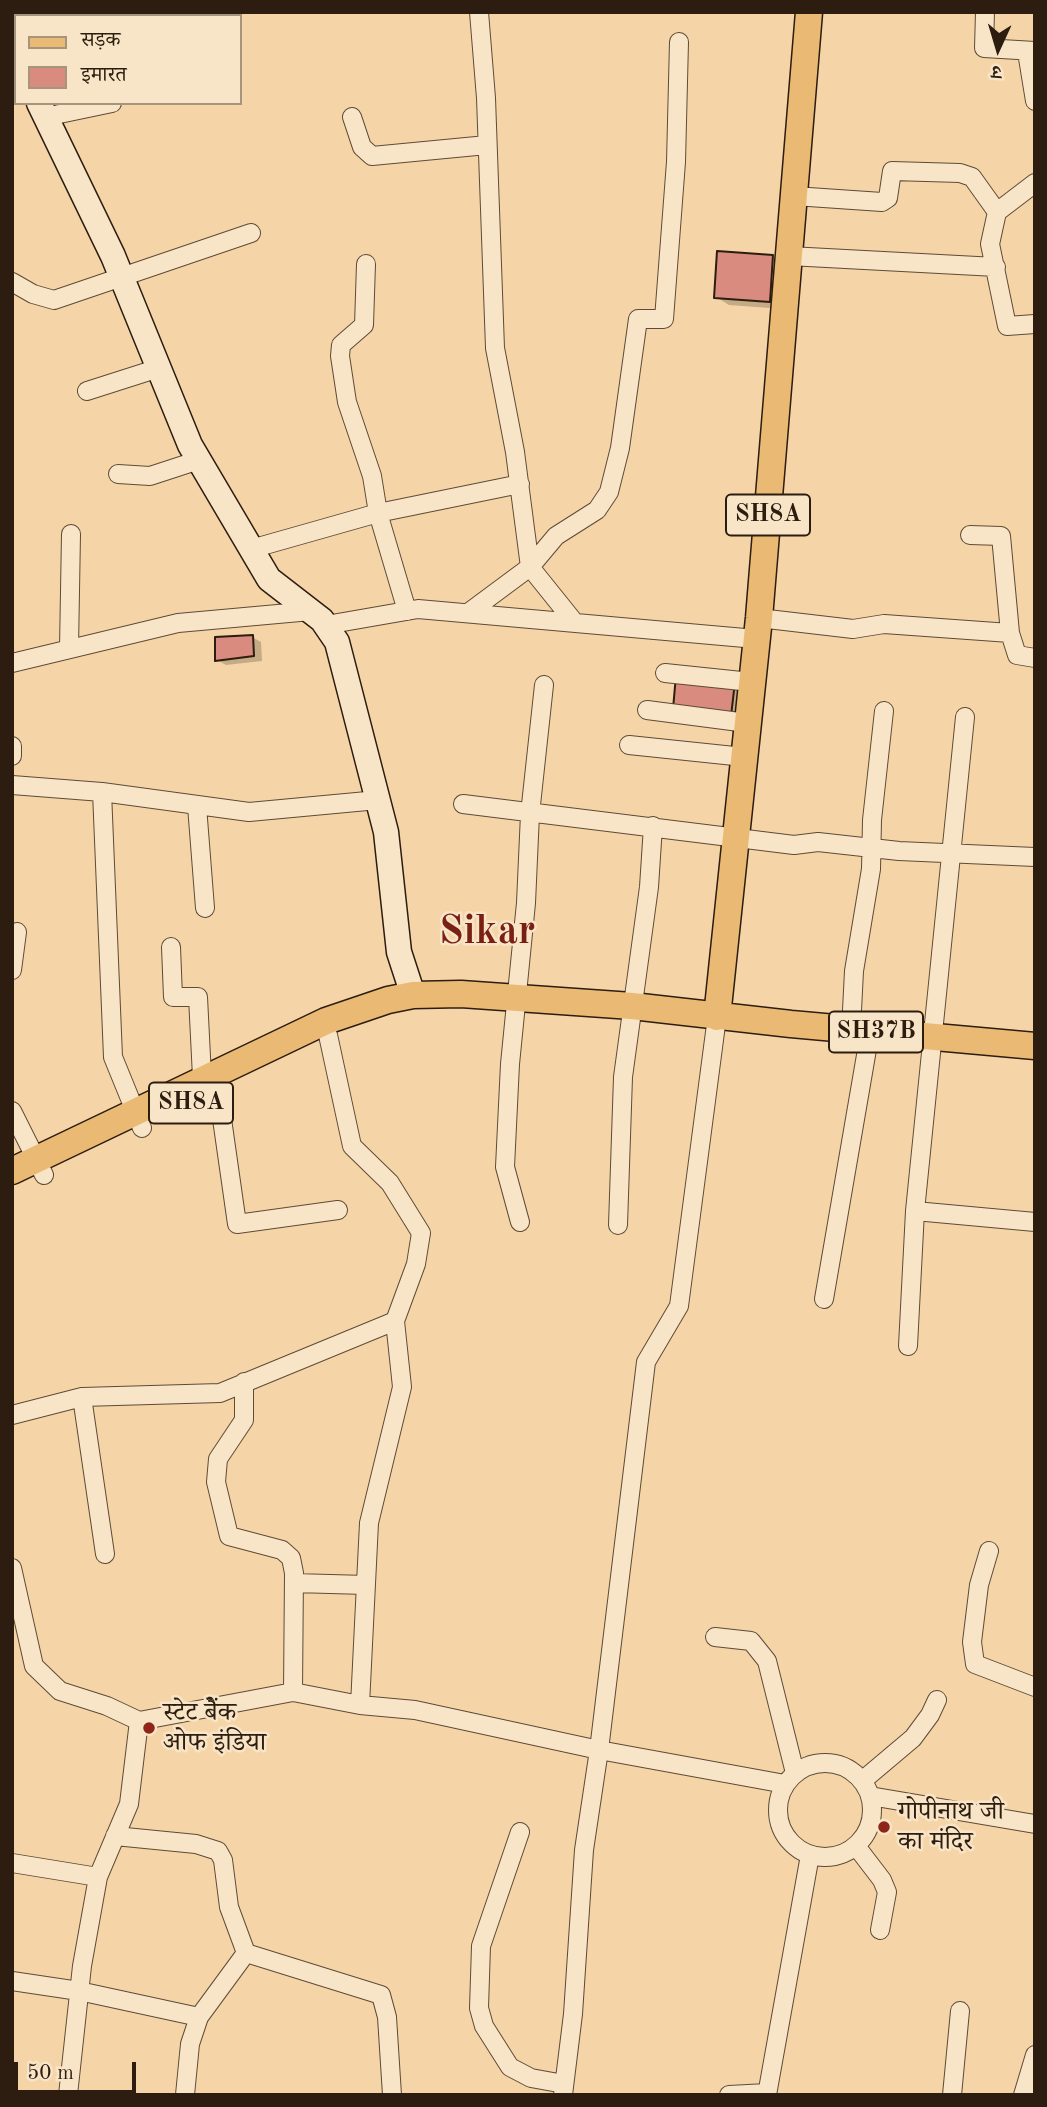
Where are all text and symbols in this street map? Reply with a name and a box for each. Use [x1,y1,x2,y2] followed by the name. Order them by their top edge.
[14,14,242,105] legend
[963,14,1033,84] north arrow
[81,30,120,51] text: सड़क
[991,61,1002,80] text: उ
[81,65,127,86] text: इमारत
[726,494,810,536] road number: SH8A
[439,909,535,957] district label: Sikar
[829,1012,923,1052] road number: SH37B
[149,1083,233,1124] road number: SH8A
[163,1697,266,1758] place label: स्टेट बेैंक ओफ इंडिया
[141,1720,157,1736] marker: स्टेट बेैंक ओफ इंडिया
[898,1796,1004,1857] place label: गोपीनाथ जी का मंदिर
[876,1819,892,1835] marker: गोपीनाथ जी का मंदिर
[18,2048,140,2092] scale bar
[27,2063,74,2084] text: 50 m

